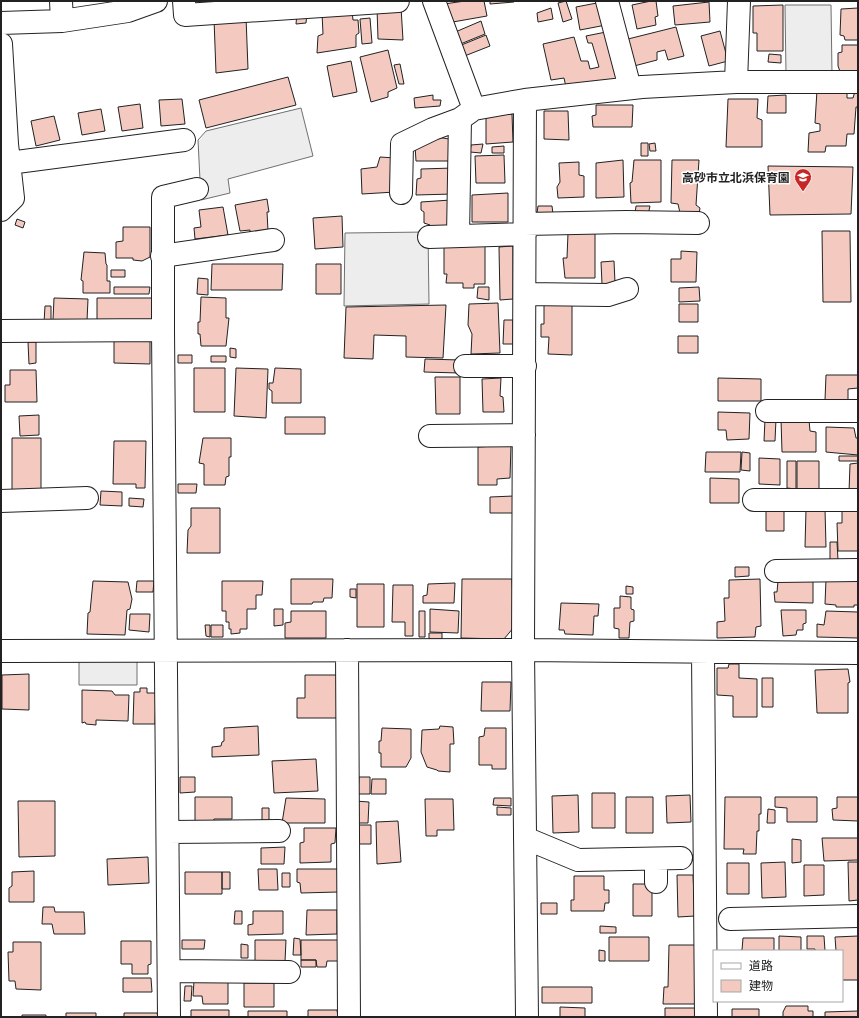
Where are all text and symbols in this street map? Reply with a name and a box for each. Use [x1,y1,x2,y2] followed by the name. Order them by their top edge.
[793,167,813,192] school or university icon: 高砂市立北浜保育園
[682,170,790,184] place label: 高砂市立北浜保育園
[713,950,843,1002] legend
[749,958,773,972] text: 道路
[749,978,773,992] text: 建物

